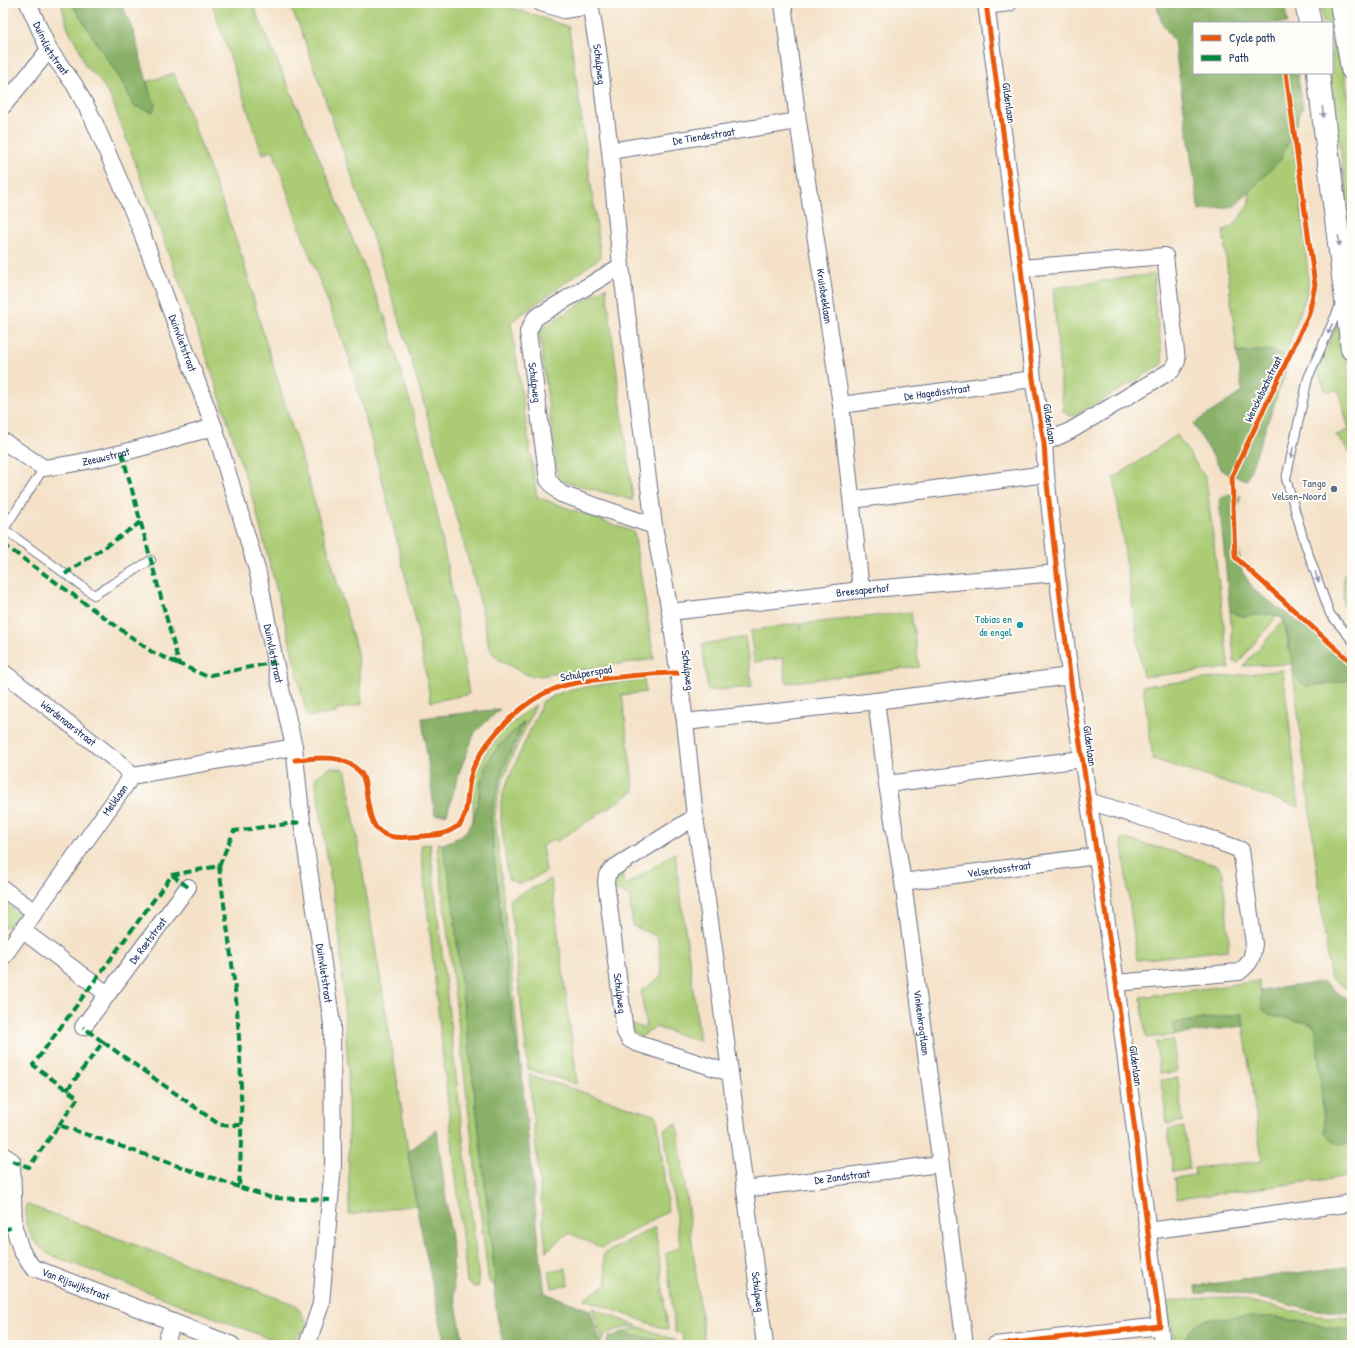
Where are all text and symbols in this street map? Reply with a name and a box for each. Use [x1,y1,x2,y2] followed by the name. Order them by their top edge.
[30,19,72,78] street label: Duinvlietstraat
[1193,22,1333,74] legend
[1229,29,1275,46] text: Cycle path
[590,43,609,85] street label: Schulpweg
[1229,49,1249,66] text: Path
[999,82,1019,124] street label: Gildenlaan
[1320,106,1326,118] one-way arrow
[672,124,736,148] street label: De Tiendestraat
[1336,235,1342,247] one-way arrow
[813,268,836,325] street label: Kruisbeeklaan
[166,313,200,374] street label: Duinvlietstraat
[1326,323,1332,335] one-way arrow
[1241,354,1285,424] street label: Wenckebachstraat
[525,361,544,403] street label: Schulpweg
[903,381,971,403] street label: De Hagedisstraat
[1040,403,1060,445] street label: Gildenlaan
[81,444,131,469] street label: Zeeuwstraat
[1289,446,1295,459] one-way arrow
[1271,476,1327,503] place label: Tango Velsen-Noord
[1329,484,1339,494] marker: Tango Velsen-Noord
[1314,572,1320,584] one-way arrow
[835,581,890,600] street label: Breesaperhof
[975,612,1012,639] place label: Tobias en de engel
[1015,620,1025,630] marker: Tobias en de engel
[261,623,287,685] street label: Duinvlietstraat
[679,649,697,691] street label: Schulpweg
[559,661,614,684] street label: Schulperspad
[38,697,99,749] street label: Wardenaarstraat
[1080,725,1100,767] street label: Gildenlaan
[99,782,131,818] street label: Melklaan
[966,858,1032,880] street label: Velserbosstraat
[126,914,170,967] street label: De Raetstraat
[313,943,336,1004] street label: Duinvlietstraat
[611,972,630,1014] street label: Schulpweg
[911,989,933,1056] street label: Vinkenkrogtlaan
[1126,1045,1146,1087] street label: Gildenlaan
[814,1166,871,1187] street label: De Zandstraat
[40,1264,112,1304] street label: Van Rijswijkstraat
[749,1271,768,1313] street label: Schulpweg

